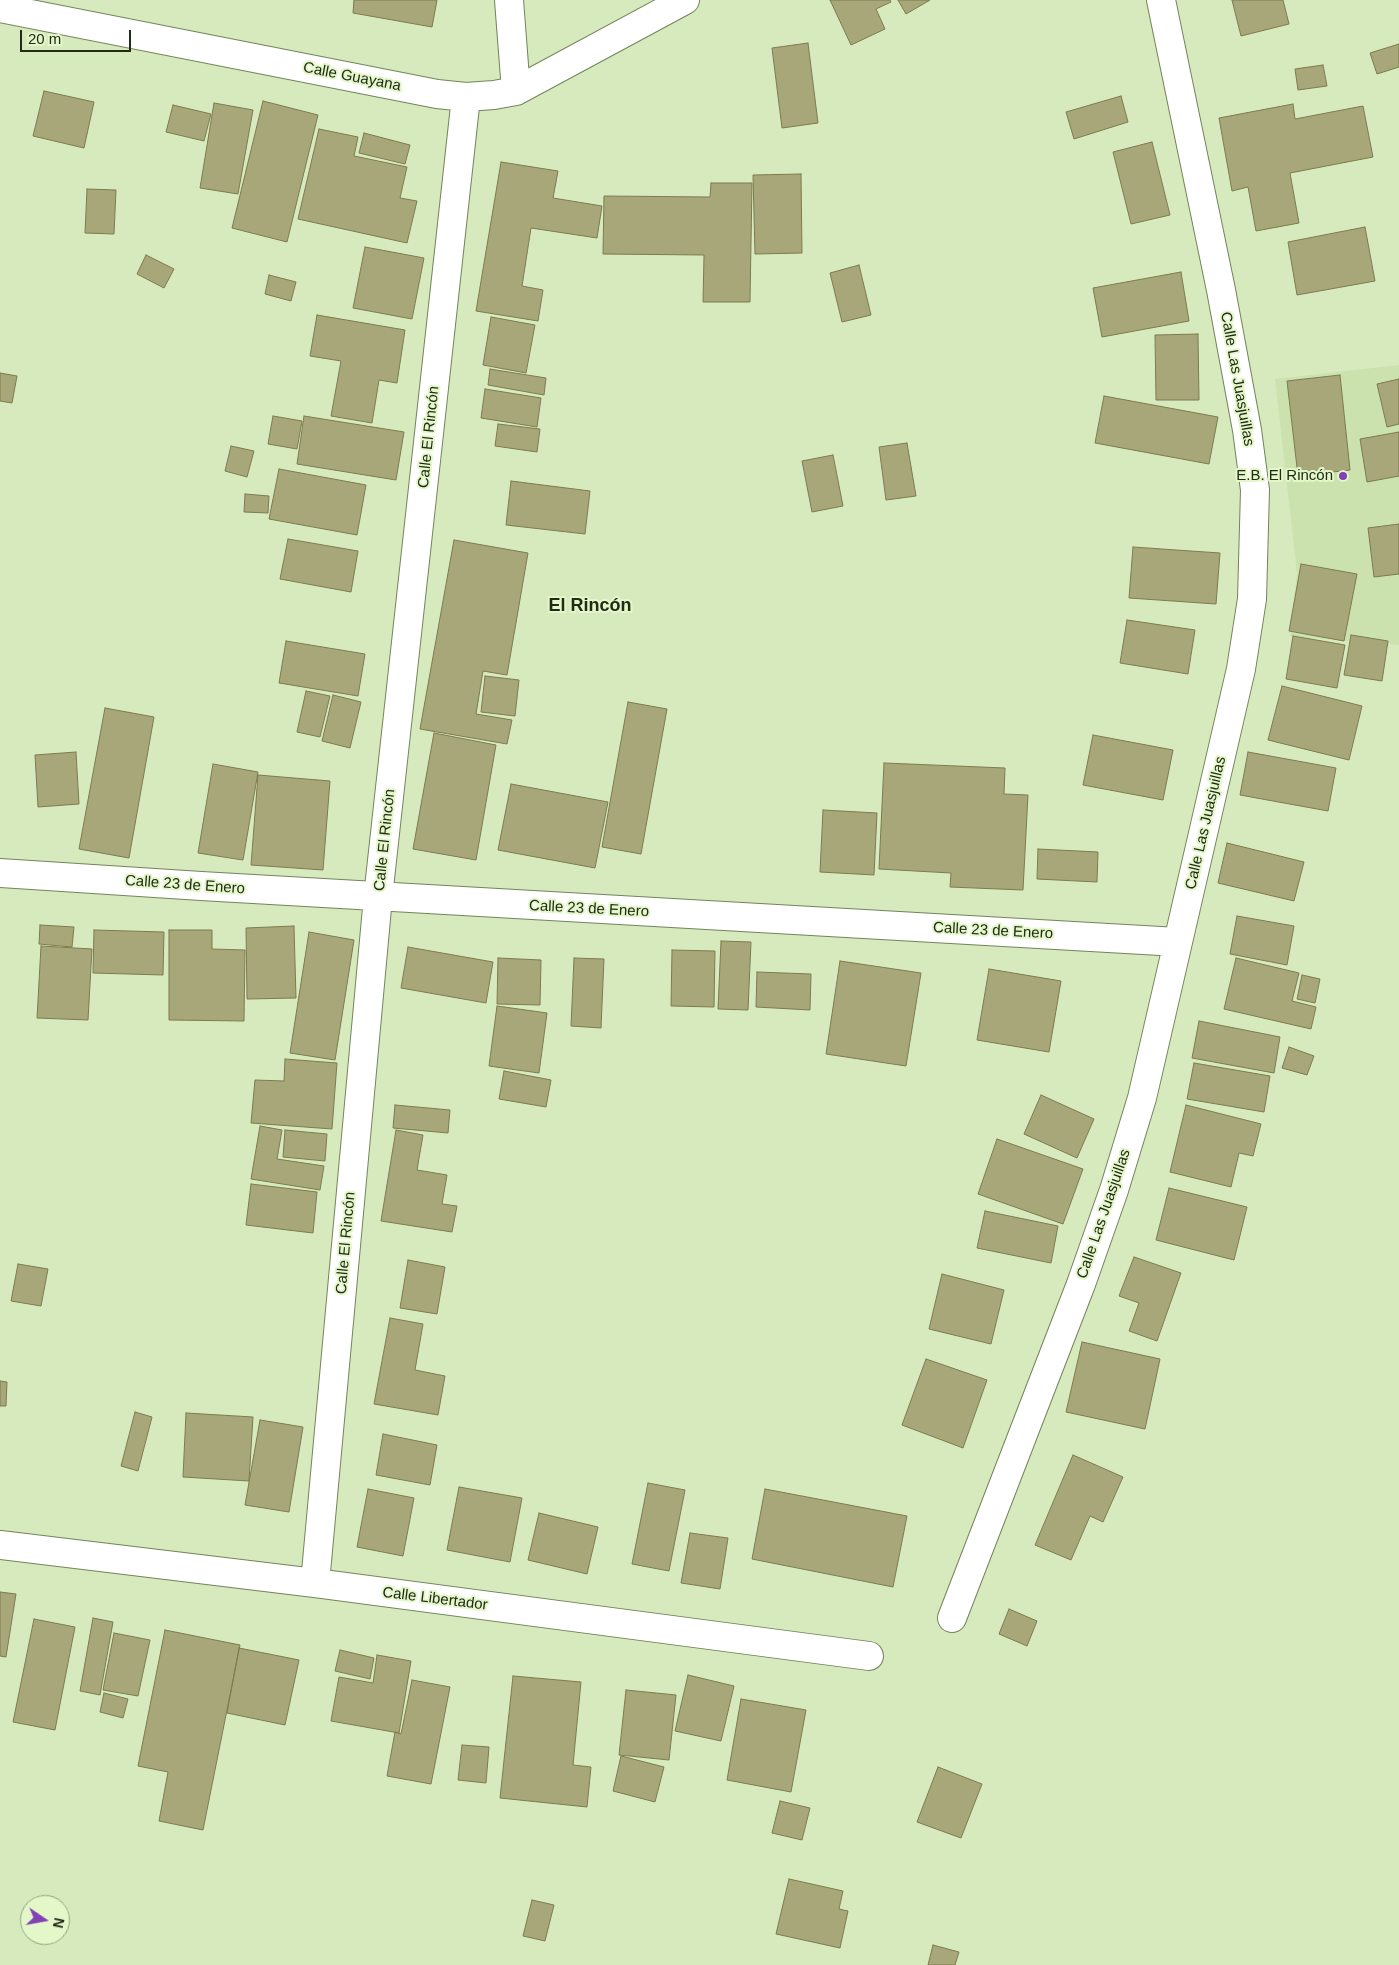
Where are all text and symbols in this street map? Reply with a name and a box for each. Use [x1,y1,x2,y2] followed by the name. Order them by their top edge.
[22,20,134,52] scale bar
[28,30,61,47] text: 20 m
[302,59,402,95] street label: Calle Guayana
[1216,311,1258,447] street label: Calle Las Juasjuillas
[415,385,443,489] street label: Calle El Rincón
[1236,467,1333,485] place label: E.B. El Rincón
[1337,470,1349,482] marker: E.B. El Rincón
[548,595,632,617] district label: El Rincón
[1182,755,1230,891] street label: Calle Las Juasjuillas
[371,788,399,892] street label: Calle El Rincón
[124,872,246,898] street label: Calle 23 de Enero
[529,897,649,921] street label: Calle 23 de Enero
[933,919,1053,943] street label: Calle 23 de Enero
[1073,1147,1135,1281] street label: Calle Las Juasjuillas
[333,1191,359,1295] street label: Calle El Rincón
[381,1584,489,1614] street label: Calle Libertador
[20,1895,70,1945] north arrow
[50,1916,68,1930] text: N

